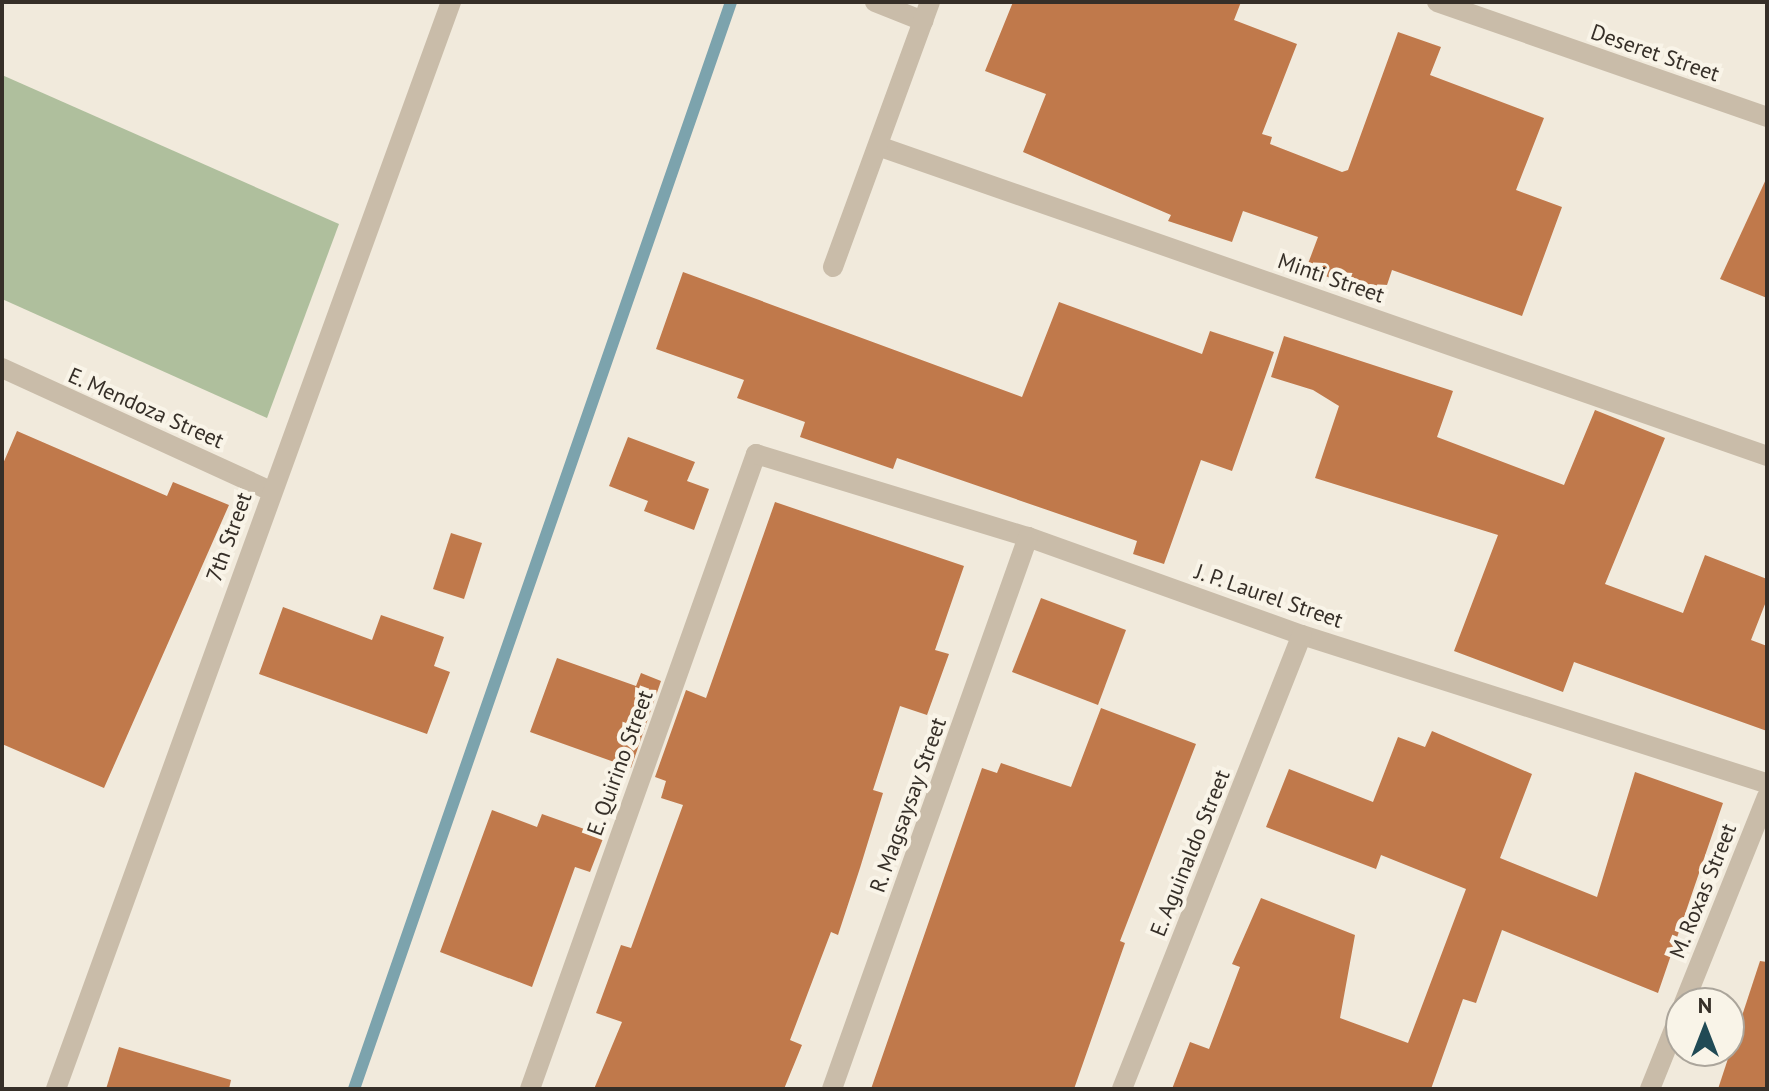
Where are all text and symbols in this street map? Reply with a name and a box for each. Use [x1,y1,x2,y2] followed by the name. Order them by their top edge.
[1587,19,1723,87] street label: Deseret Street
[1274,247,1388,309] street label: Minti Street
[63,362,229,454] street label: E. Mendoza Street
[201,489,257,585] street label: 7th Street
[1190,558,1348,634] street label: J. P. Laurel Street
[581,686,659,840] street label: E. Quirino Street
[864,713,952,897] street label: R. Magsaysay Street
[1144,765,1236,941] street label: E. Aguinaldo Street
[1664,819,1742,963] street label: M. Roxas Street
[1665,987,1745,1067] north arrow
[1698,991,1712,1019] text: N

